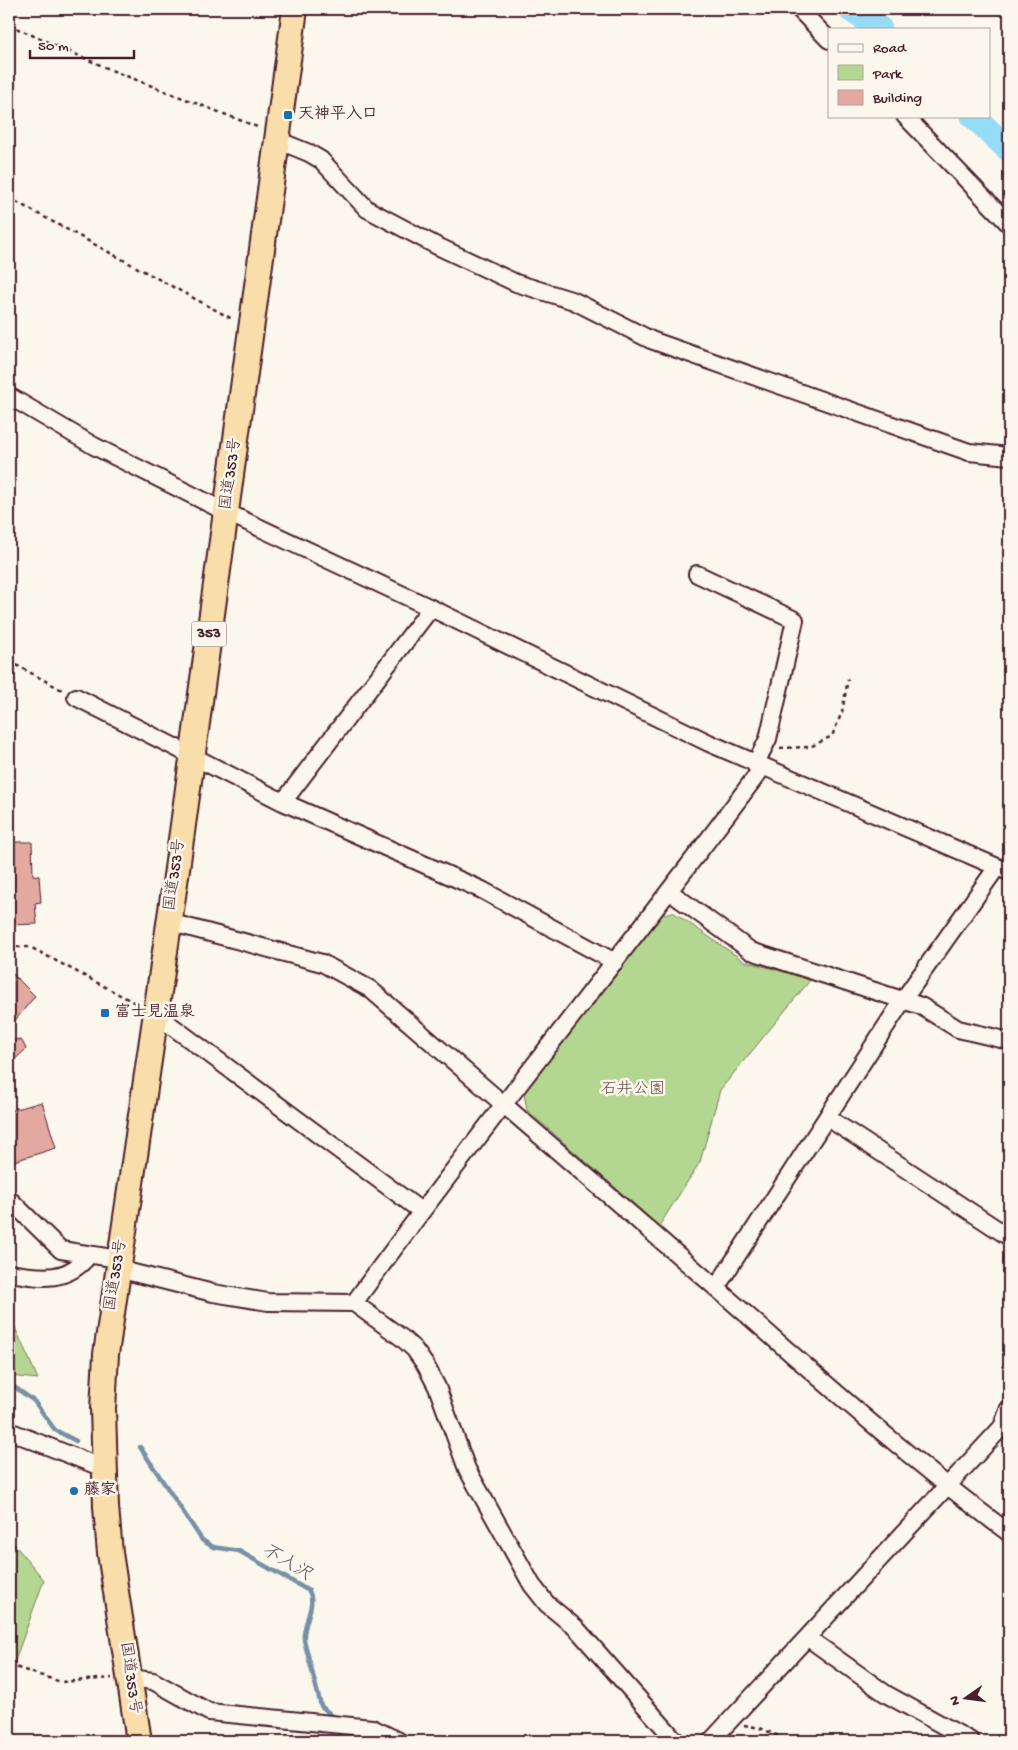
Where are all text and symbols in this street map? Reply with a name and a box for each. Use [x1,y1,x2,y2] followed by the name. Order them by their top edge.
[30,28,134,60] scale bar
[828,28,990,118] legend
[38,38,69,56] text: 50 m
[873,40,907,58] text: Road
[872,66,903,84] text: Park
[872,90,922,108] text: Building
[298,105,378,125] place label: 天神平入口
[282,109,294,121] marker: 天神平入口
[217,436,246,511] street label: 国道353号
[192,622,226,646] road number: 353
[161,837,190,912] street label: 国道353号
[115,1002,195,1023] place label: 富士見温泉
[99,1007,111,1019] marker: 富士見温泉
[601,1080,665,1100] park label: 石井公園
[101,1237,132,1313] street label: 国道353号
[84,1480,116,1501] place label: 藤家
[68,1485,80,1497] marker: 藤家
[257,1540,315,1586] water label: 不入沢
[115,1640,144,1715] street label: 国道353号
[940,1672,990,1722] north arrow
[946,1694,965,1707] text: N

